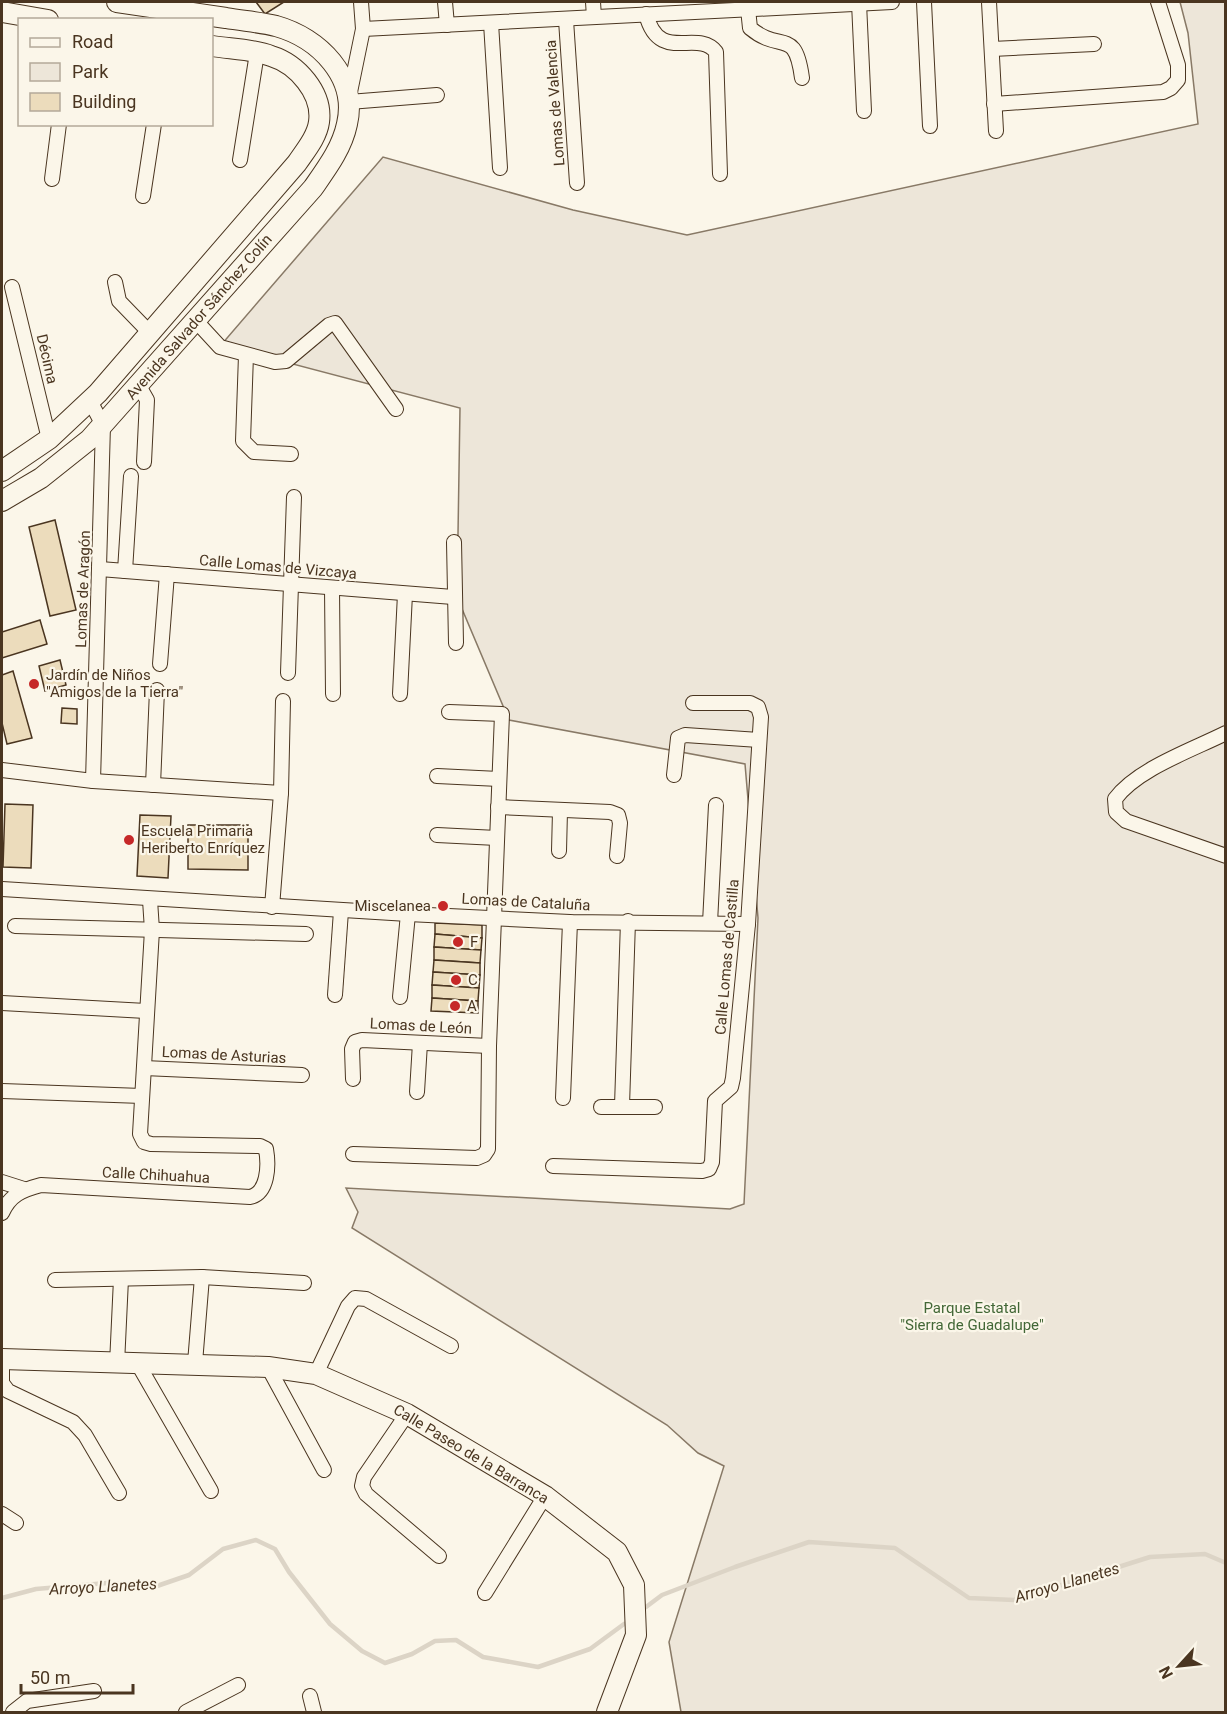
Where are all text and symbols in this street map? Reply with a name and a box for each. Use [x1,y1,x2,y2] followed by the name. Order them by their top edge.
[18,18,213,126] legend
[72,31,113,52] text: Road
[542,39,568,167] street label: Lomas de Valencia
[72,61,109,82] text: Park
[72,91,136,112] text: Building
[122,231,276,403] street label: Avenida Salvador Sánchez Colín
[33,332,61,386] street label: Décima
[72,530,94,648] street label: Lomas de Aragón
[199,551,357,583] street label: Calle Lomas de Vizcaya
[46,666,183,701] place label: Jardín de Niños "Amigos de la Tierra"
[27,677,41,691] marker: Jardín de Niños "Amigos de la Tierra"
[141,822,265,857] place label: Escuela Primaria Heriberto Enríquez
[122,833,136,847] marker: Escuela Primaria Heriberto Enríquez
[711,878,743,1036] street label: Calle Lomas de Castilla
[461,890,591,914] street label: Lomas de Cataluña
[355,897,431,915] place label: Miscelanea
[436,899,450,913] marker: Miscelanea
[470,933,478,951] place label: F
[451,935,465,949] marker: F
[468,971,478,989] place label: C
[449,973,463,987] marker: C
[467,997,477,1015] place label: A
[448,999,462,1013] marker: A
[369,1014,473,1038] street label: Lomas de León
[161,1043,287,1067] street label: Lomas de Asturias
[102,1163,210,1187] street label: Calle Chihuahua
[900,1299,1044,1334] park label: Parque Estatal "Sierra de Guadalupe"
[390,1400,552,1508] street label: Calle Paseo de la Barranca
[1012,1558,1122,1607] water label: Arroyo Llanetes
[48,1574,157,1599] water label: Arroyo Llanetes
[1149,1636,1209,1696] north arrow
[21,1657,134,1695] scale bar
[1155,1663,1177,1682] text: N
[30,1667,70,1688] text: 50 m

